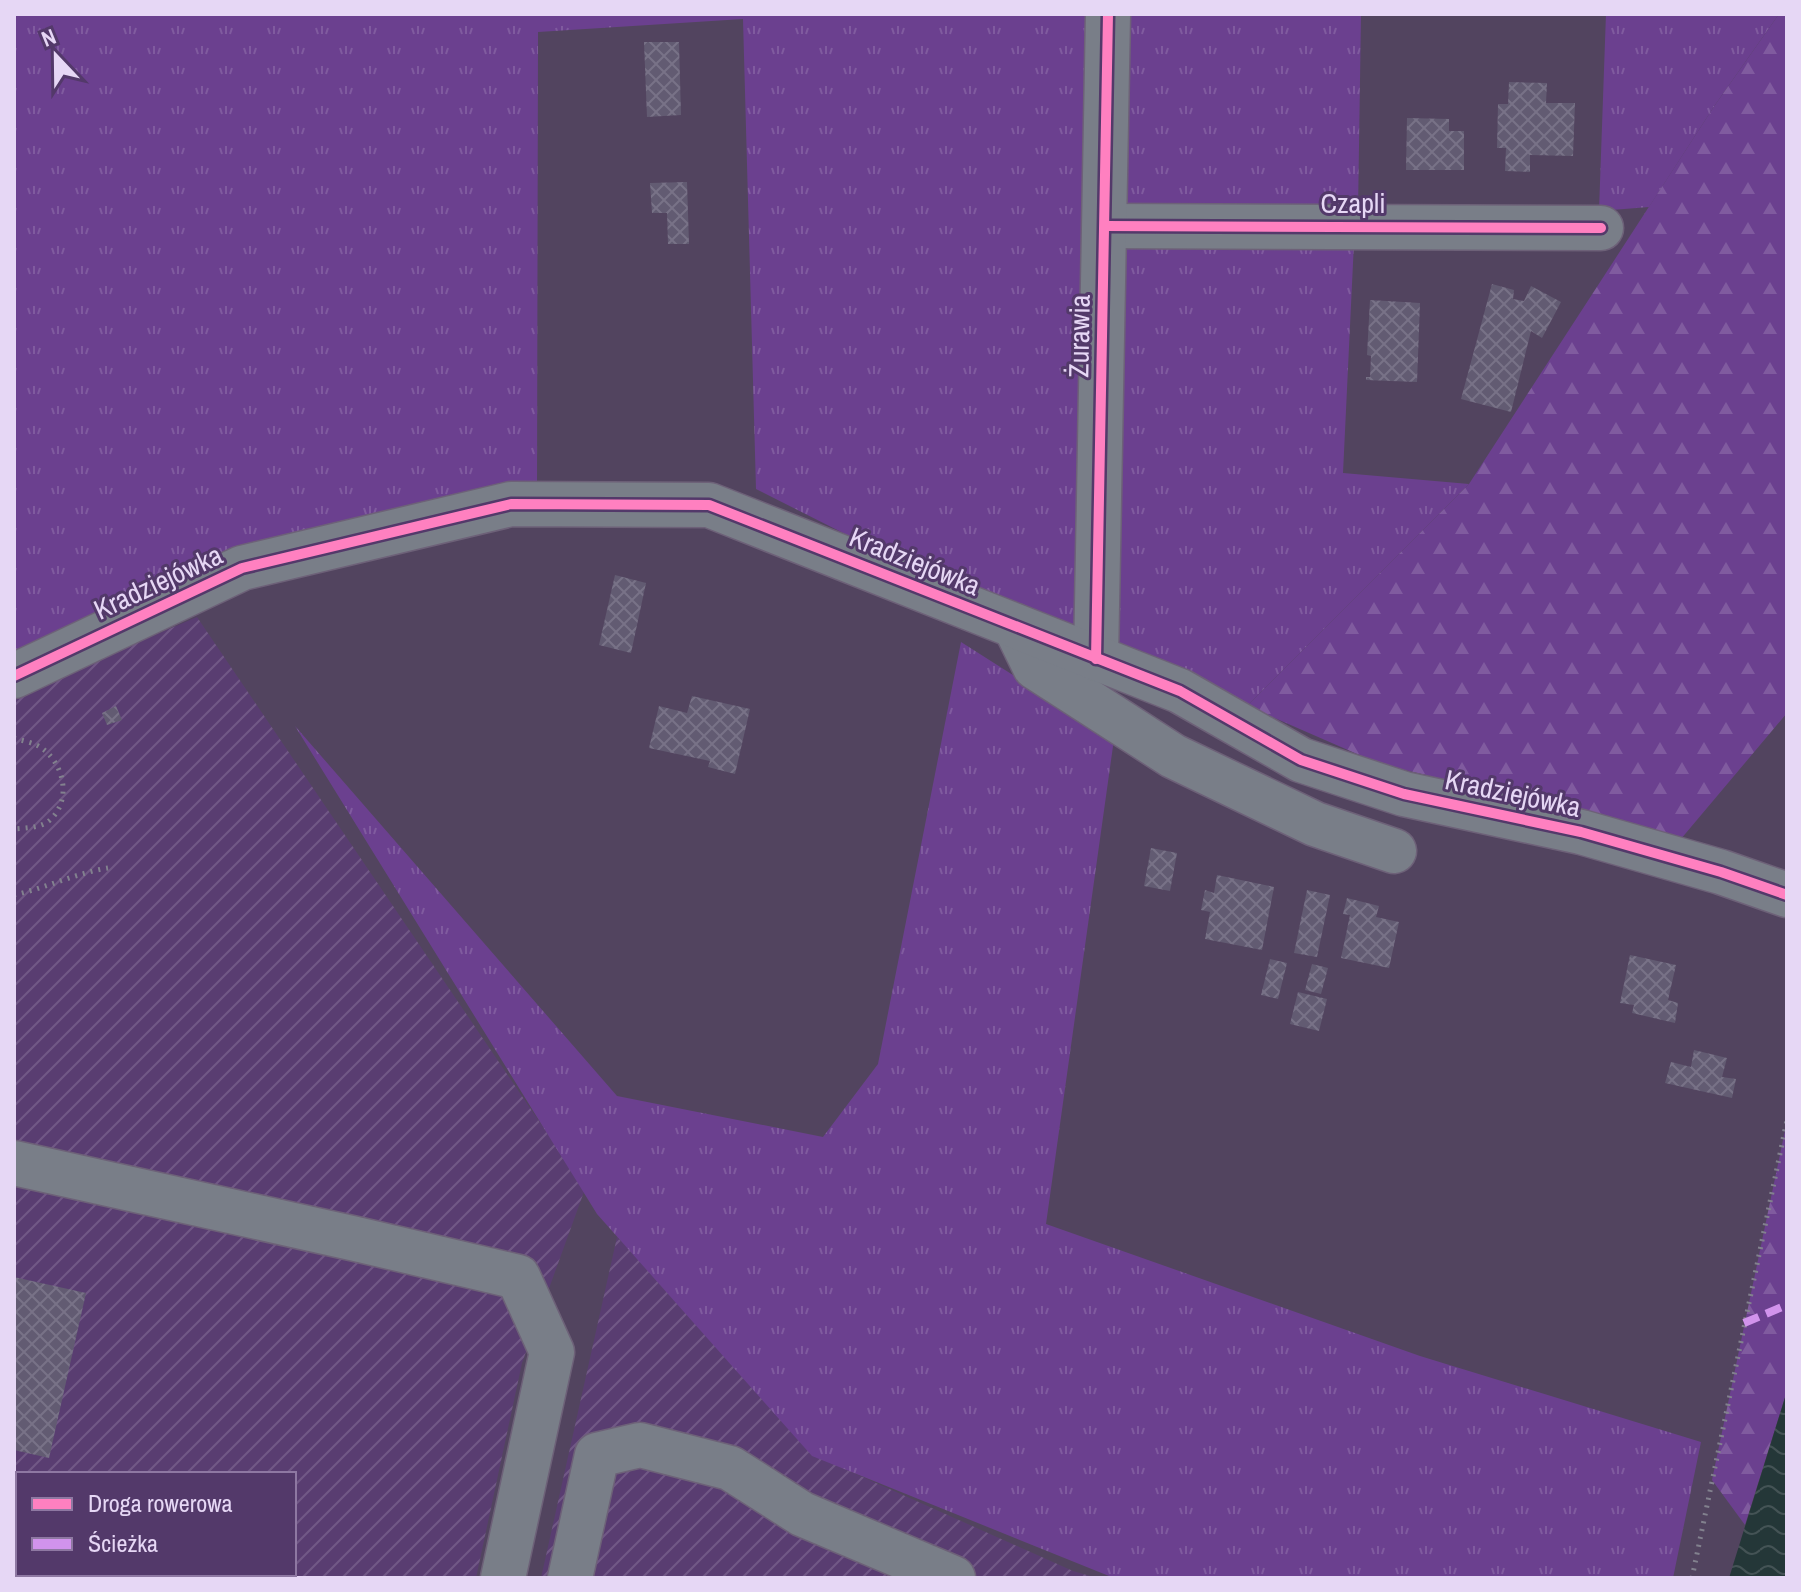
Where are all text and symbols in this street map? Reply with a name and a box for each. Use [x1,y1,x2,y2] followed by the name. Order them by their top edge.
[16,16,96,96] north arrow
[37,21,60,54] text: N
[1320,184,1386,222] street label: Czapli
[1059,294,1099,378] street label: Żurawia
[844,518,986,605] street label: Kradziejówka
[88,536,229,628] street label: Kradziejówka
[1442,760,1585,826] street label: Kradziejówka
[16,1472,296,1576] legend
[88,1487,232,1519] text: Droga rowerowa
[88,1527,158,1559] text: Ścieżka

